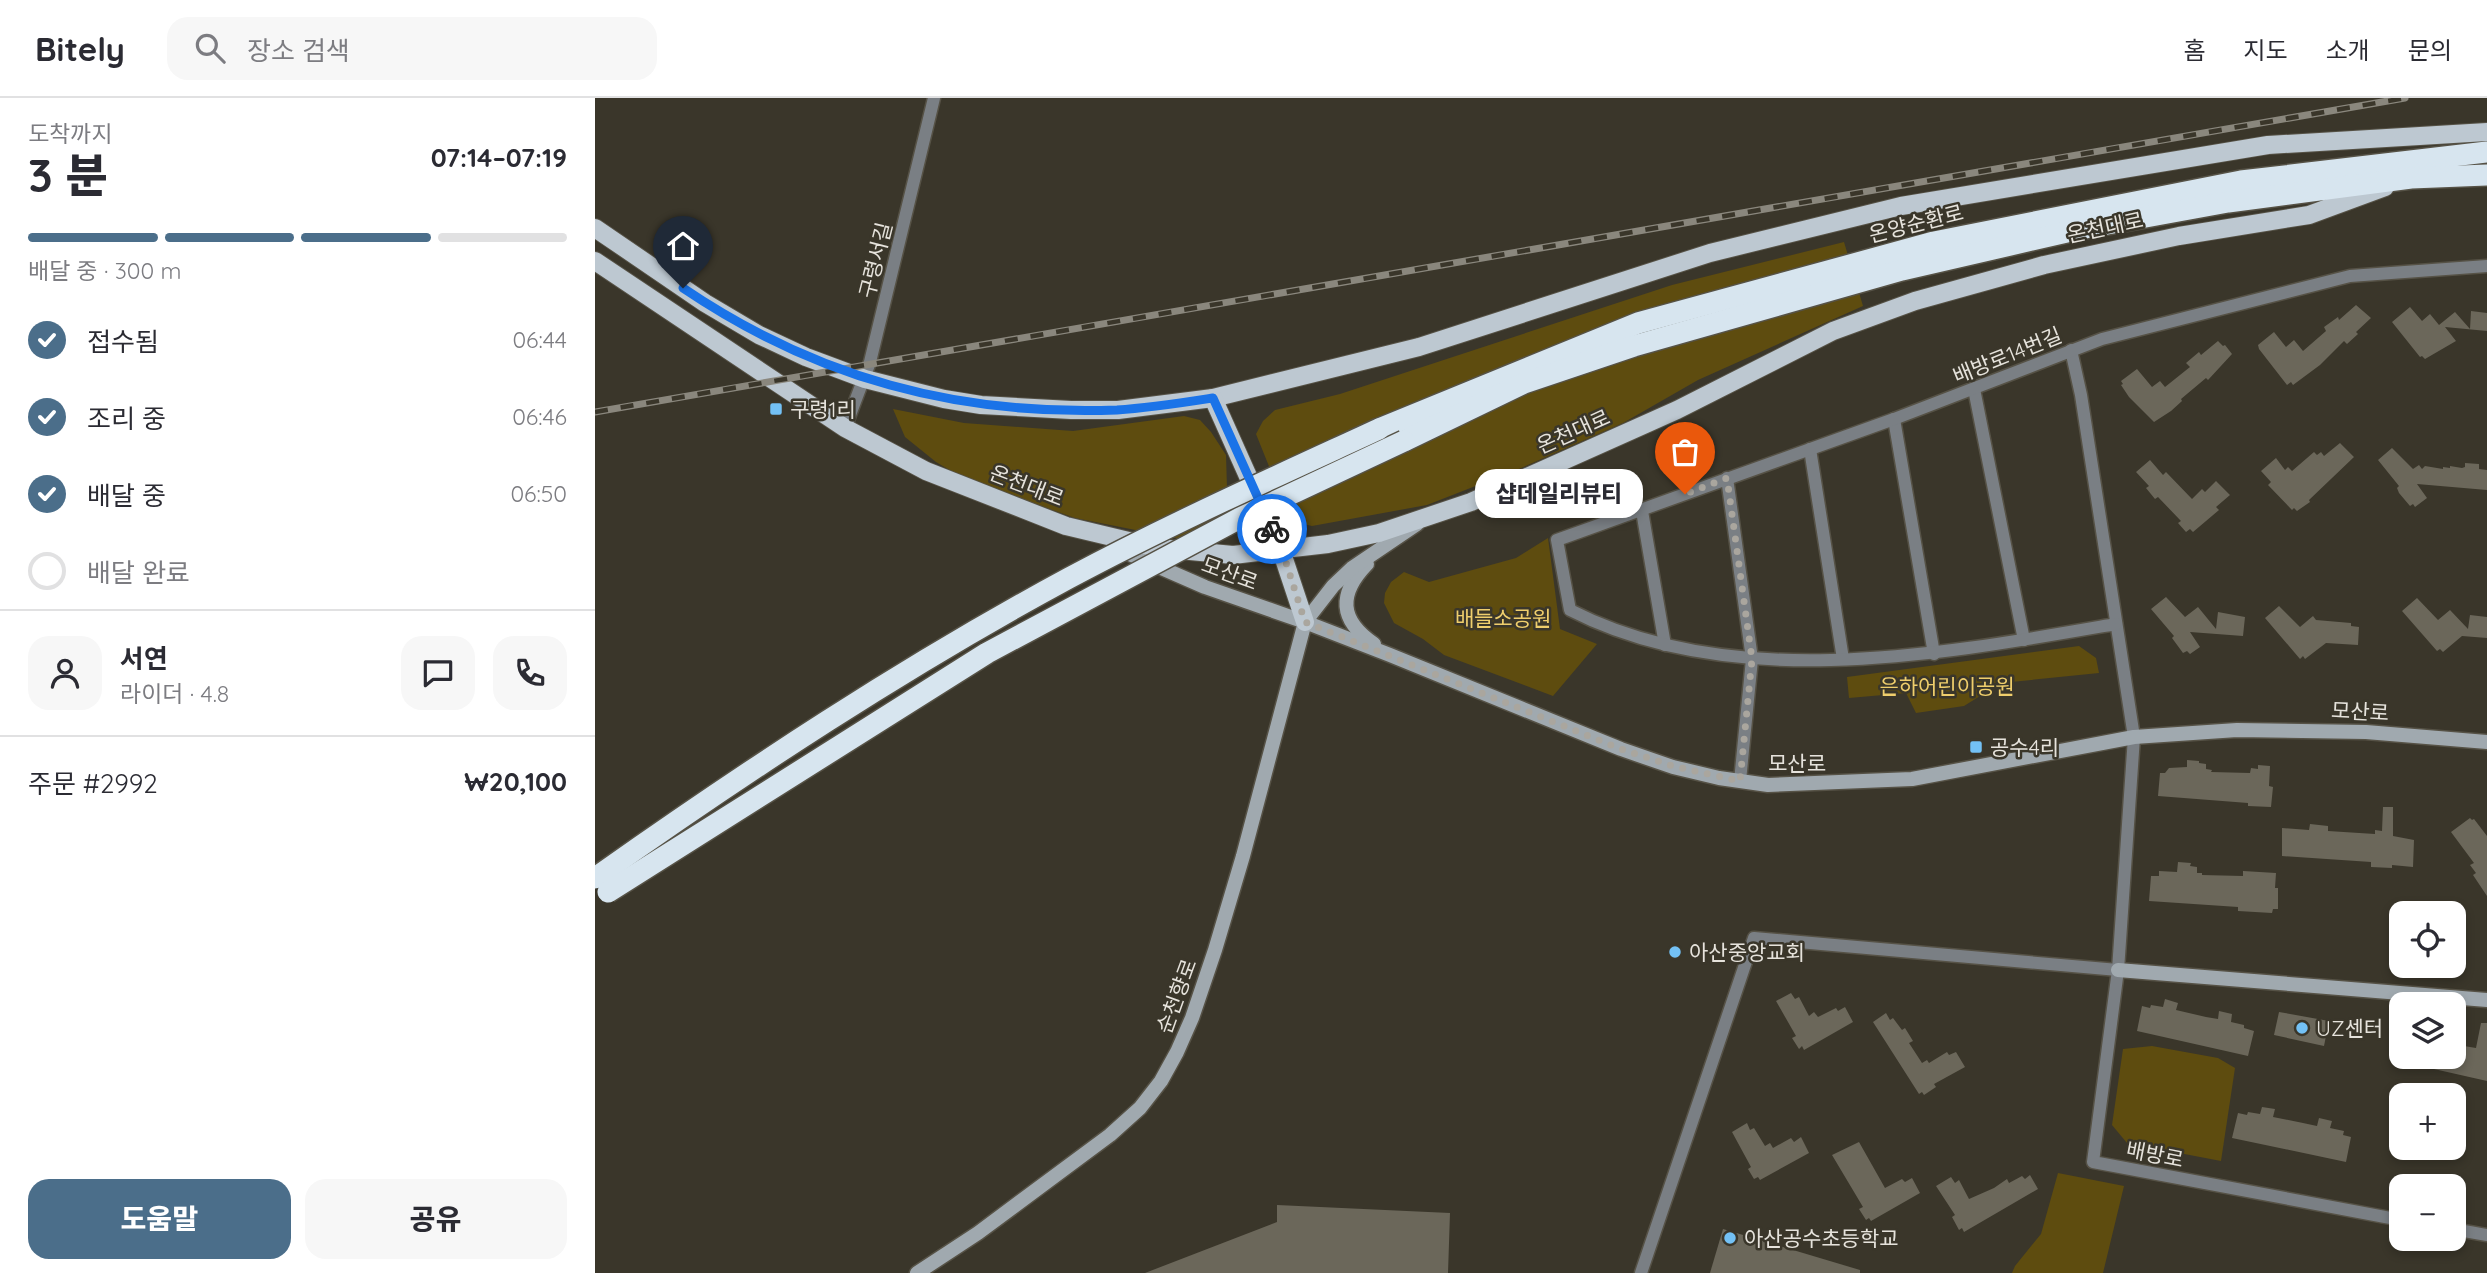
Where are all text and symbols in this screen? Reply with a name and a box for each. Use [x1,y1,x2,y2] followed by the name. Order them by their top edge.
[167,17,657,80] search box
[35,28,125,69] text: Bitely
[191,29,229,67] icon: search
[247,34,350,67] text: 장소 검색
[2183,35,2205,65] text: 홈
[2243,35,2288,65] text: 지도
[2326,35,2370,65] text: 소개
[2408,35,2452,65] text: 문의
[28,119,113,148] text: 도착까지
[431,141,567,174] text: 07:14–07:19
[28,146,108,204] text: 3 분
[1866,199,1966,247] street label: 온양순환로
[2065,206,2145,248] street label: 온천대로
[653,216,713,288] pin
[853,219,897,301] street label: 구령서길
[664,227,702,265] icon: home
[28,256,181,285] text: 배달 중 · 300 m
[28,321,66,359] icon: check
[1949,321,2065,389] street label: 배방로14번길
[87,325,159,358] text: 접수됨
[512,325,567,354] text: 06:44
[790,396,856,422] place label: 구령1리
[28,398,66,436] icon: check
[768,401,784,417] marker: 구령1리
[87,402,166,435] text: 조리 중
[512,402,567,431] text: 06:46
[1532,403,1614,459] street label: 온천대로
[1655,422,1715,494] pin
[1666,433,1704,471] icon: bag
[986,459,1068,511] street label: 온천대로
[1475,470,1643,518] callout: 샵데일리뷰티
[28,475,66,513] icon: check
[87,479,166,512] text: 배달 중
[510,479,567,508] text: 06:50
[1496,479,1622,508] text: 샵데일리뷰티
[1237,494,1307,564] courier
[1253,510,1291,548] icon: bike
[1198,551,1262,595] street label: 모산로
[87,556,190,589] text: 배달 완료
[1455,605,1551,631] park label: 배들소공원
[28,636,102,710] button: person
[401,636,475,710] button: chat
[493,636,567,710] button: phone
[120,642,168,675] text: 서연
[1879,673,2015,699] park label: 은하어린이공원
[120,679,229,708] text: 라이더 · 4.8
[2330,697,2390,725] street label: 모산로
[1990,734,2059,760] place label: 공수4리
[1968,739,1984,755] marker: 공수4리
[1768,750,1826,776] street label: 모산로
[464,765,567,798] text: ₩20,100
[28,767,158,800] text: 주문 #2992
[2389,901,2466,1251] map controls
[2389,901,2466,978] button: locate
[1689,939,1805,965] place label: 아산중앙교회
[1667,944,1683,960] marker: 아산중앙교회
[1151,955,1201,1037] street label: 순천향로
[2389,992,2466,1069] button: layers
[2316,1015,2383,1041] place label: UZ센터
[2294,1020,2310,1036] marker: UZ센터
[2389,1083,2466,1160] button: +
[2124,1136,2186,1172] street label: 배방로
[2389,1174,2466,1251] button: −
[28,1179,291,1259] button: 도움말
[305,1179,567,1259] button: 공유
[1744,1225,1899,1251] place label: 아산공수초등학교
[1722,1230,1738,1246] marker: 아산공수초등학교

